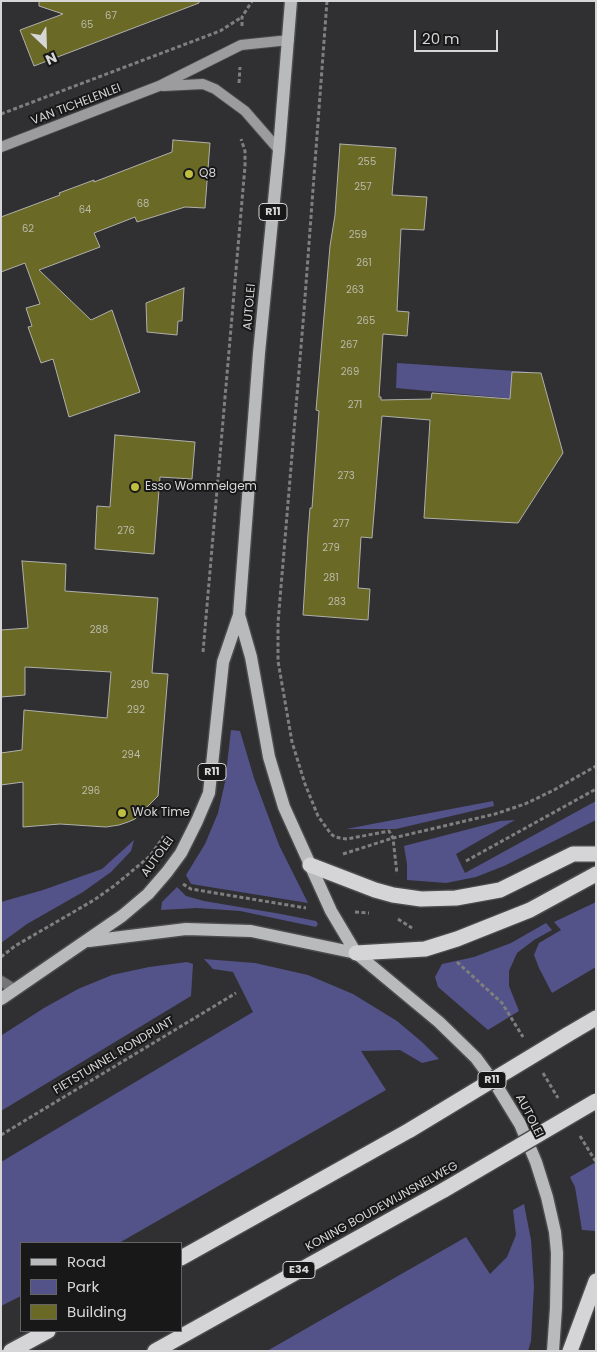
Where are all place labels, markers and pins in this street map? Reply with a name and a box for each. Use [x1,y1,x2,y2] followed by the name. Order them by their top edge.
[199,167,216,181] place label: Q8
[183,168,195,180] marker: Q8
[145,480,257,494] place label: Esso Wommelgem
[129,481,141,493] marker: Esso Wommelgem
[132,806,190,820] place label: Wok Time
[116,807,128,819] marker: Wok Time

